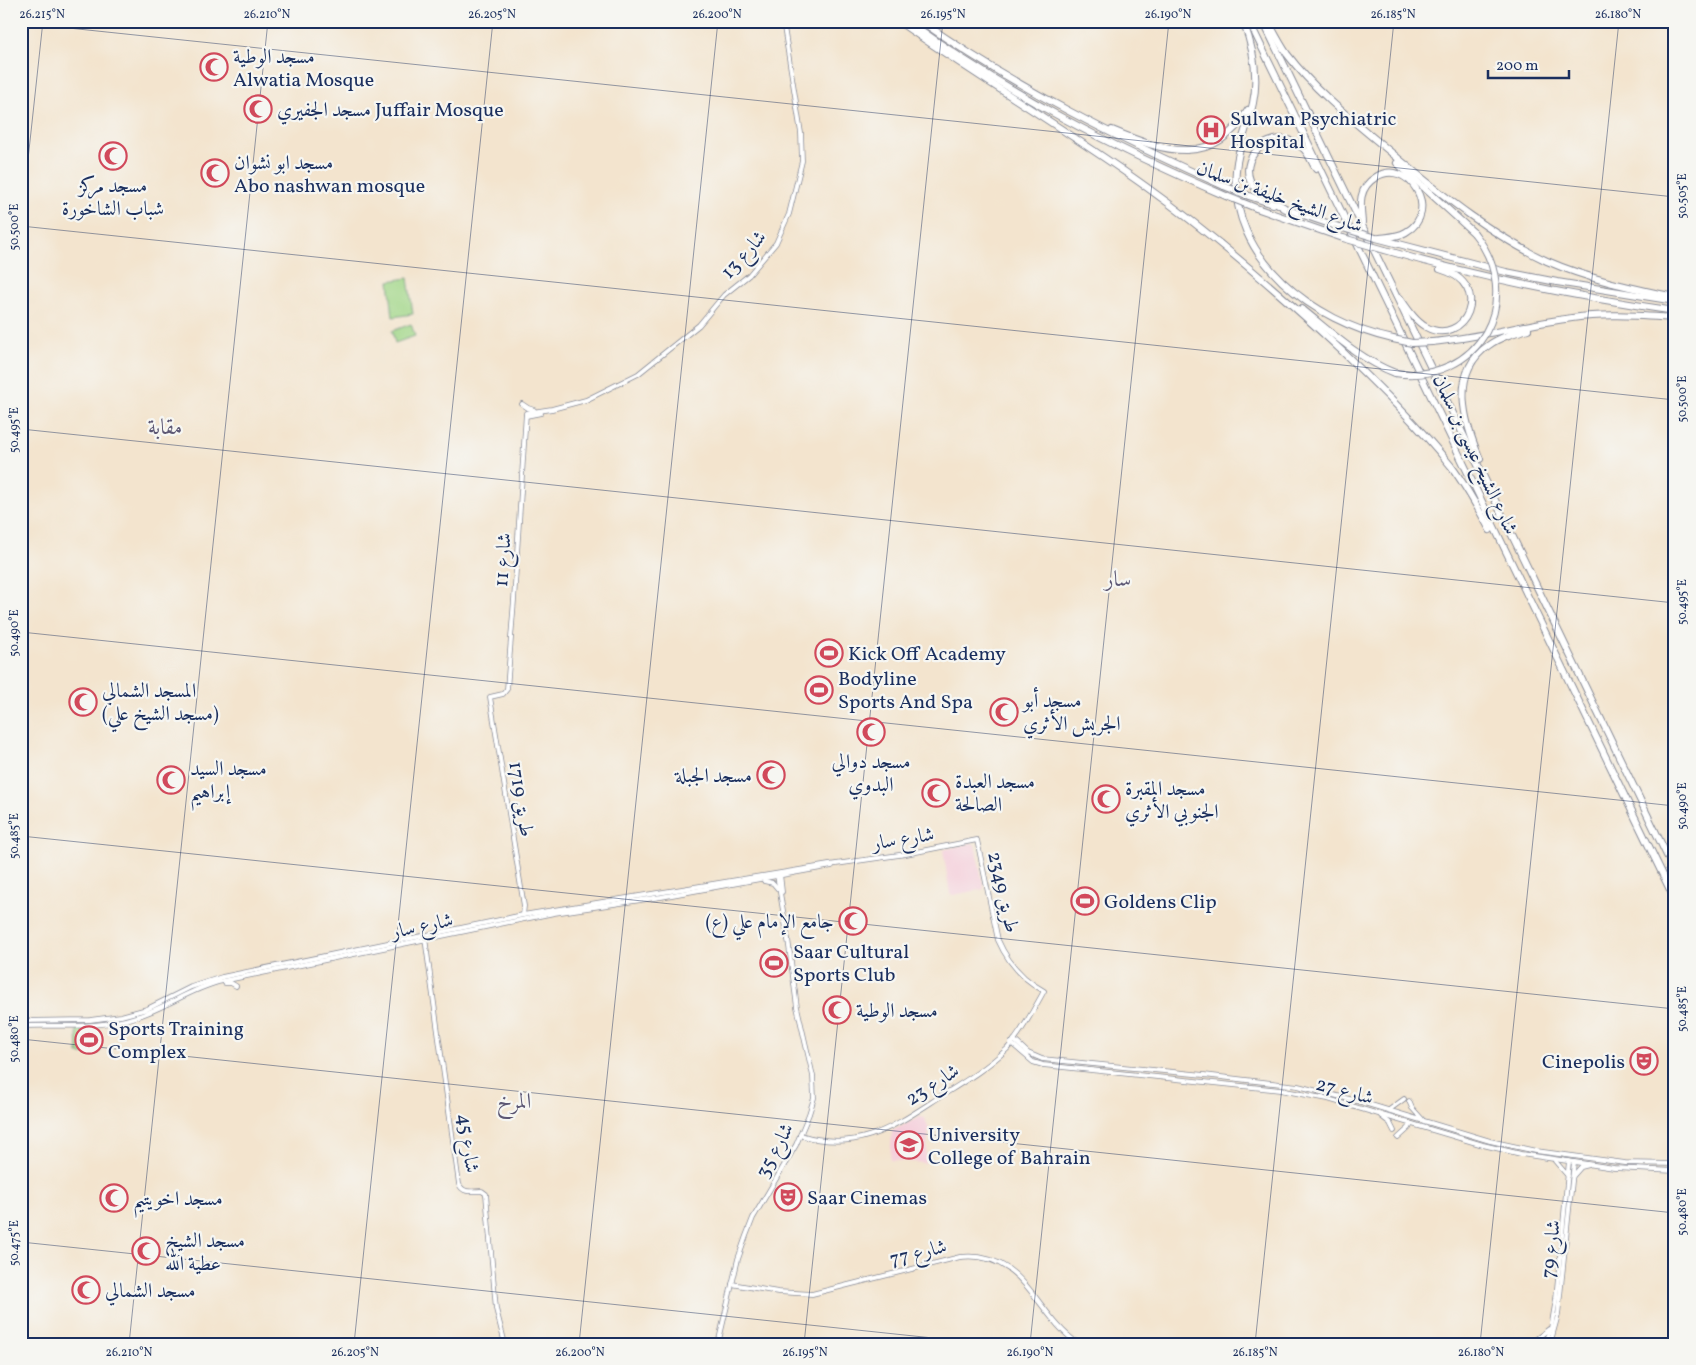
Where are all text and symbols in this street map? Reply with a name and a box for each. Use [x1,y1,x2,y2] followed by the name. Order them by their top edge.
[19,7,65,23] text: 26.215°N
[244,7,291,23] text: 26.210°N
[468,7,516,23] text: 26.205°N
[692,7,742,23] text: 26.200°N
[920,7,966,23] text: 26.195°N
[1145,7,1192,23] text: 26.190°N
[1370,7,1416,23] text: 26.185°N
[1595,7,1641,23] text: 26.180°N
[233,44,374,95] place label: مسجد الوطية Alwatia Mosque
[1488,48,1570,80] scale bar
[199,52,229,82] mosque icon: مسجد الوطية Alwatia Mosque
[1496,56,1539,77] text: 200 m
[243,94,273,124] mosque icon: مسجد الجفيري Juffair Mosque
[277,97,504,125] place label: مسجد الجفيري Juffair Mosque
[1230,106,1397,157] place label: Sulwan Psychiatric Hospital
[1196,115,1226,145] hospital icon: Sulwan Psychiatric Hospital
[98,141,128,171] mosque icon: مسجد مركز شباب الشاخورة
[234,150,425,201] place label: مسجد ابو نشوان Abo nashwan mosque
[1191,155,1367,243] street label: شارع الشيخ خليفة بن سلمان
[200,158,230,188] mosque icon: مسجد ابو نشوان Abo nashwan mosque
[62,173,164,224] place label: مسجد مركز شباب الشاخورة
[1675,173,1691,219] text: 50.505°E
[7,204,23,251] text: 50.500°E
[715,225,775,287] street label: شارع 13
[1423,370,1524,541] street label: شارع الشيخ عيسى بن سلمان
[1675,376,1691,423] text: 50.500°E
[7,407,23,453] text: 50.495°E
[148,413,182,444] district label: مقابة
[488,532,522,588] street label: شارع 11
[1103,565,1131,596] district label: سار
[1675,579,1691,625] text: 50.495°E
[7,609,23,657] text: 50.490°E
[814,638,844,668] sports icon: Kick Off Academy
[848,641,1006,669] place label: Kick Off Academy
[838,666,973,717] place label: Bodyline Sports And Spa
[804,675,834,705] sports icon: Bodyline Sports And Spa
[102,678,219,733] place label: المسجد الشمالي (مسجد الشيخ علي)
[1021,686,1121,739] place label: مسجد أبو الجريش الأثري
[68,687,98,717] mosque icon: المسجد الشمالي (مسجد الشيخ علي)
[989,697,1019,727] mosque icon: مسجد أبو الجريش الأثري
[856,717,886,747] mosque icon: مسجد دوالي البدوي
[832,749,910,800] place label: مسجد دوالي البدوي
[190,756,267,811] place label: مسجد السيد إبراهيم
[500,759,540,839] street label: طريق 1719
[756,760,786,790] mosque icon: مسجد الجبلة
[674,763,752,791] place label: مسجد الجبلة
[156,765,186,795] mosque icon: مسجد السيد إبراهيم
[955,769,1035,820] place label: مسجد العبدة الصالحة
[1125,776,1219,827] place label: مسجد المقبرة الجنوبي الأثري
[921,778,951,808] mosque icon: مسجد العبدة الصالحة
[1675,782,1691,830] text: 50.490°E
[1091,784,1121,814] mosque icon: مسجد المقبرة الجنوبي الأثري
[7,813,23,859] text: 50.485°E
[868,821,937,861] street label: شارع سار
[979,849,1025,936] street label: طريق 2349
[1070,886,1100,916] sports icon: Goldens Clip
[1104,889,1217,917] place label: Goldens Clip
[838,906,868,936] mosque icon: جامع الإمام علي (ع)
[387,907,456,950] street label: شارع سار
[706,909,834,941] place label: جامع الإمام علي (ع)
[793,939,909,990] place label: Saar Cultural Sports Club
[759,948,789,978] sports icon: Saar Cultural Sports Club
[1675,986,1691,1032] text: 50.485°E
[822,995,852,1025] mosque icon: مسجد الوطية
[856,998,938,1026] place label: مسجد الوطية
[7,1015,23,1063] text: 50.480°E
[108,1016,244,1067] place label: Sports Training Complex
[74,1025,104,1055] sports icon: Sports Training Complex
[1629,1046,1659,1076] theatre icon: Cinepolis
[1542,1049,1625,1077] place label: Cinepolis
[901,1058,967,1115] street label: شارع 23
[1312,1071,1376,1115] street label: شارع 27
[497,1087,531,1120] district label: المرخ
[447,1112,485,1175] street label: شارع 45
[750,1118,804,1184] street label: شارع 35
[928,1122,1091,1173] place label: University College of Bahrain
[894,1130,924,1160] school or university icon: University College of Bahrain
[773,1182,803,1212] theatre icon: Saar Cinemas
[99,1183,129,1213] mosque icon: مسجد اخويتيم
[807,1185,927,1213] place label: Saar Cinemas
[133,1186,223,1218] place label: مسجد اخويتيم
[1675,1188,1691,1236] text: 50.480°E
[1535,1219,1571,1280] street label: شارع 79
[7,1220,23,1266] text: 50.475°E
[165,1228,245,1279] place label: مسجد الشيخ عطية الله
[887,1233,951,1276] street label: شارع 77
[131,1236,161,1266] mosque icon: مسجد الشيخ عطية الله
[71,1275,101,1305] mosque icon: مسجد الشمالي
[105,1278,196,1306] place label: مسجد الشمالي
[106,1345,153,1361] text: 26.210°N
[331,1345,379,1361] text: 26.205°N
[555,1345,605,1361] text: 26.200°N
[782,1345,828,1361] text: 26.195°N
[1007,1345,1054,1361] text: 26.190°N
[1232,1345,1278,1361] text: 26.185°N
[1458,1345,1504,1361] text: 26.180°N

